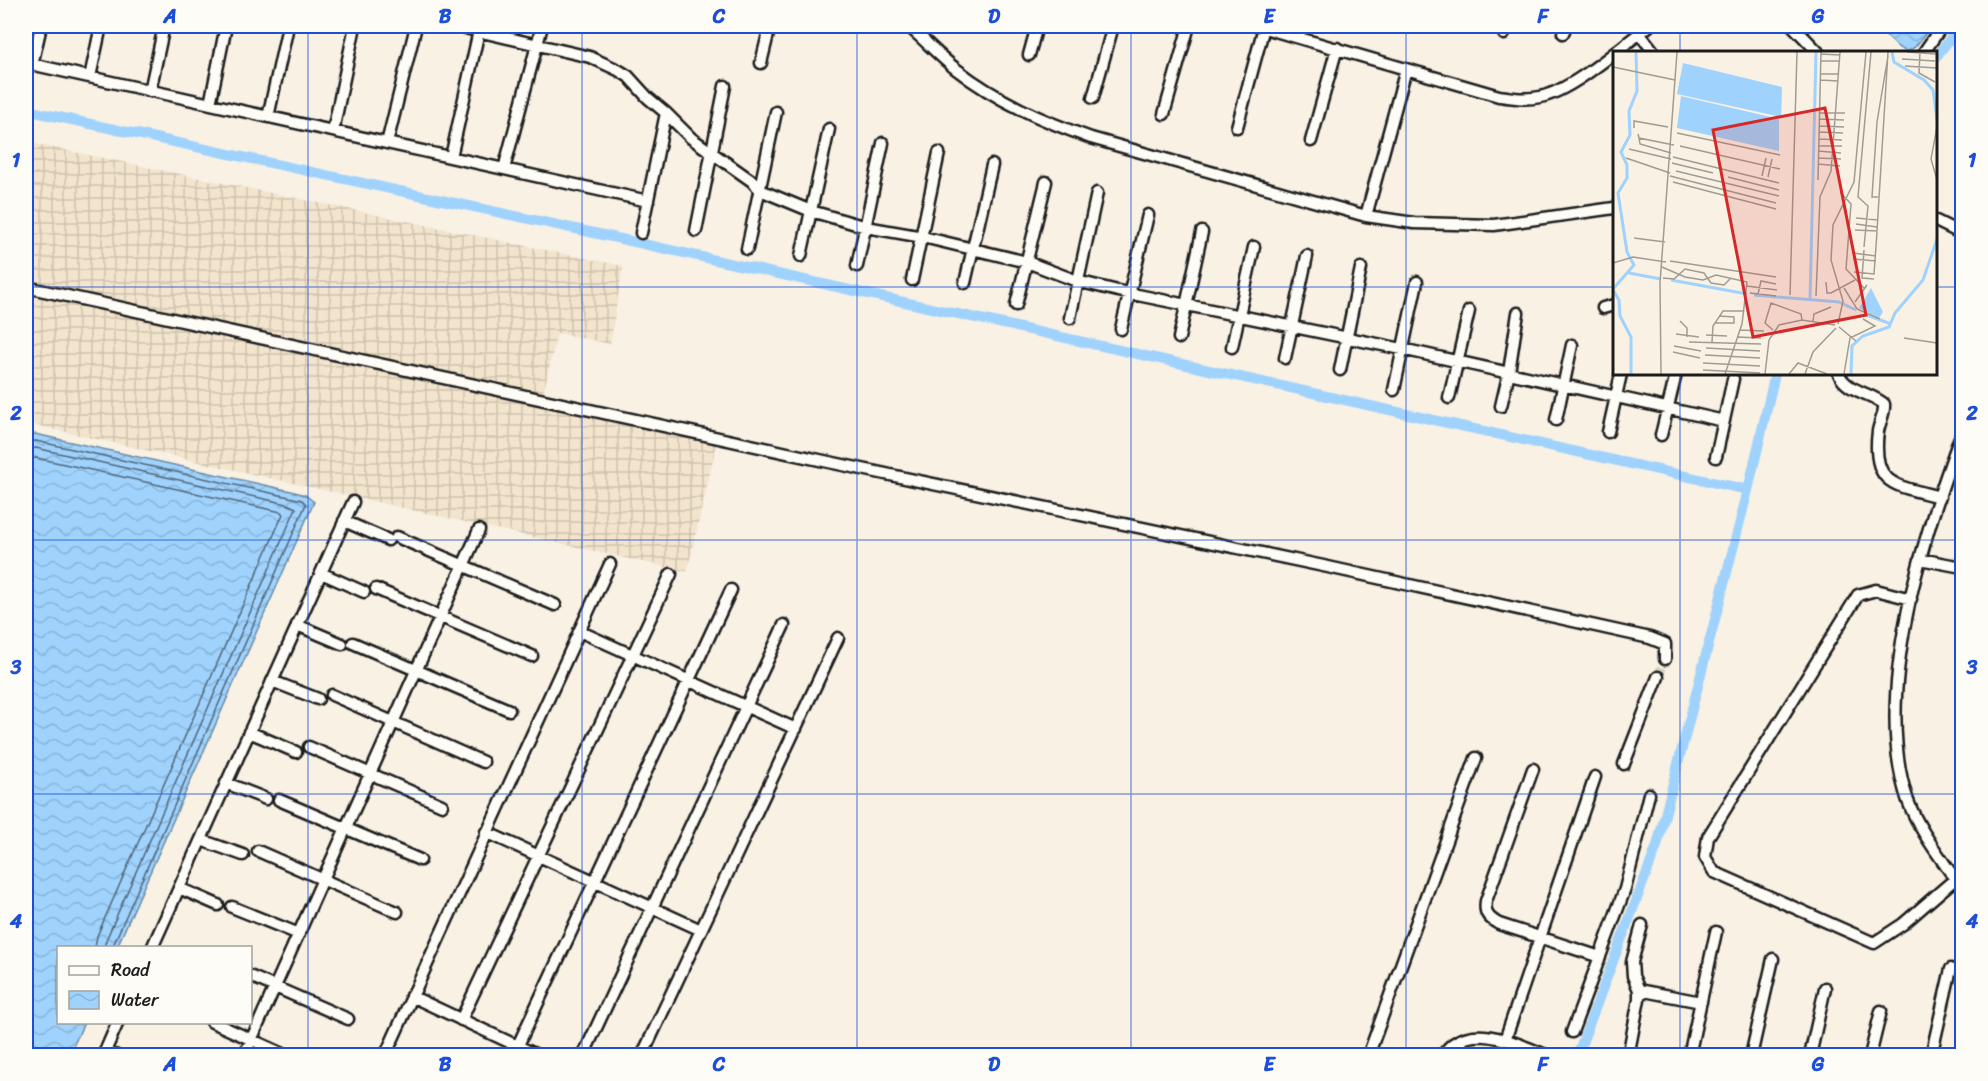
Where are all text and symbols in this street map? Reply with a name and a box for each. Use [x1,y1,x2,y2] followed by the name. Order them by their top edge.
[162,0,177,34] text: A
[439,0,452,34] text: B
[712,0,726,34] text: C
[988,0,1001,34] text: D
[1263,0,1276,34] text: E
[1537,0,1550,34] text: F
[1811,0,1825,34] text: G
[1613,51,1937,375] inset map
[12,143,21,178] text: 1
[1968,143,1977,178] text: 1
[9,396,22,431] text: 2
[1965,396,1978,431] text: 2
[10,650,22,685] text: 3
[1966,650,1978,685] text: 3
[9,904,23,939] text: 4
[1965,904,1979,939] text: 4
[57,946,252,1024] legend
[111,954,151,986] text: Road
[111,984,160,1016] text: Water
[162,1047,177,1081] text: A
[439,1047,452,1081] text: B
[712,1047,726,1081] text: C
[988,1047,1001,1081] text: D
[1263,1047,1276,1081] text: E
[1537,1047,1550,1081] text: F
[1811,1047,1825,1081] text: G

